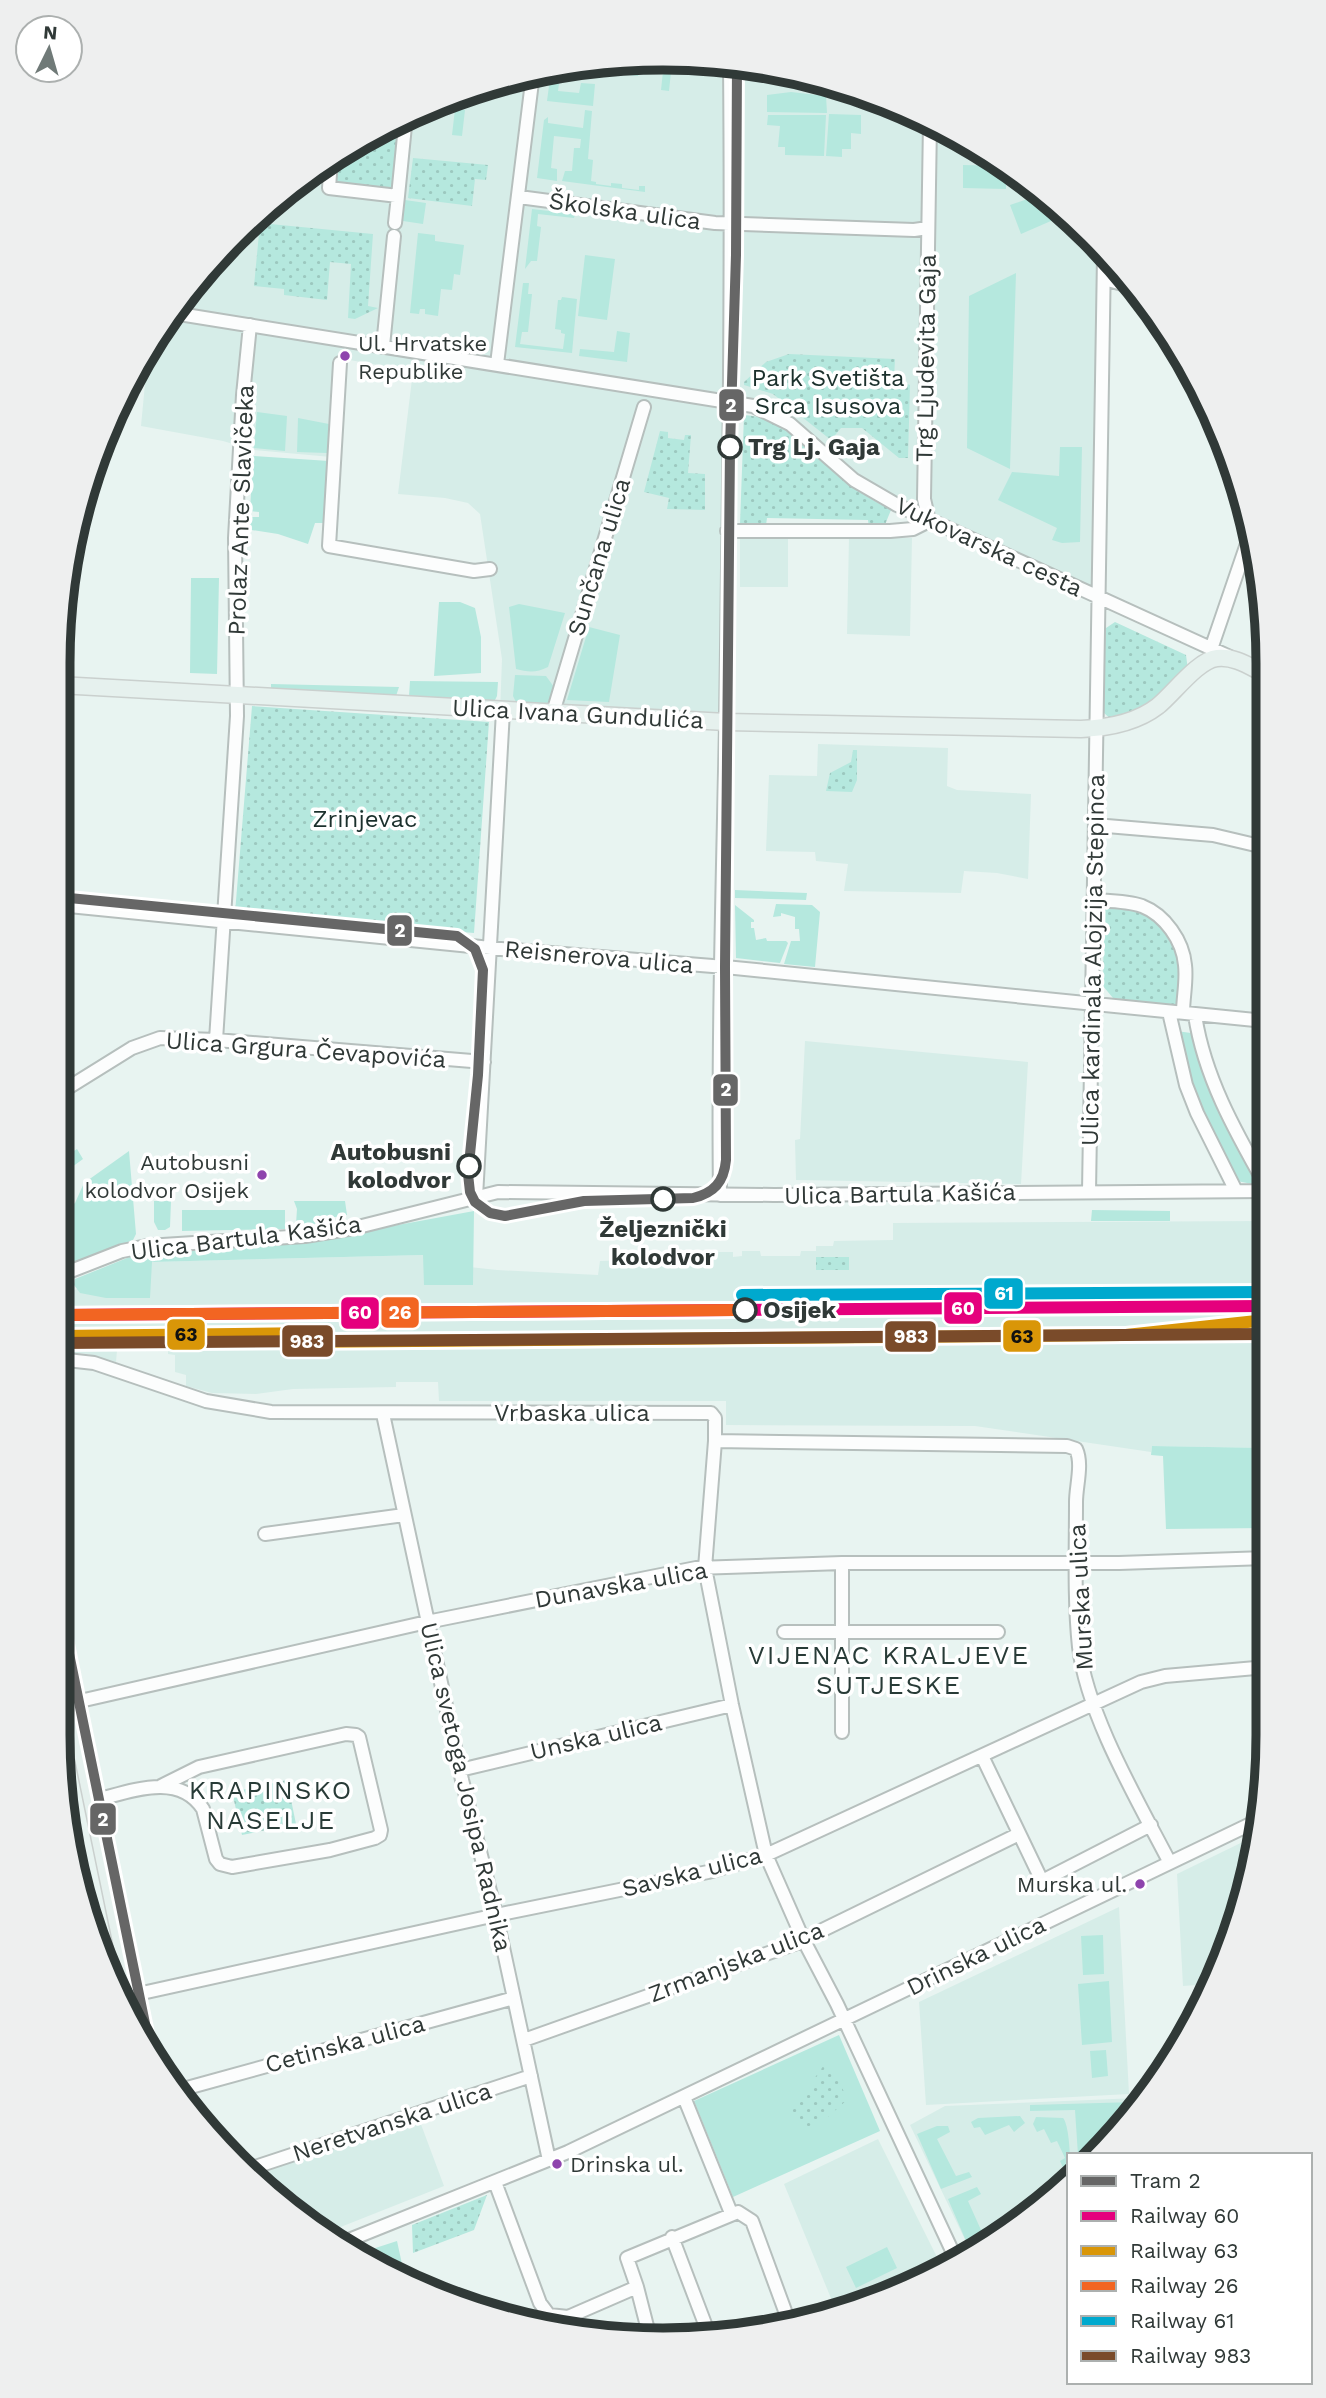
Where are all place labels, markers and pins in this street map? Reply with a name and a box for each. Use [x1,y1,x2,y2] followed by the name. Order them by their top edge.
[358,331,487,384] place label: Ul. Hrvatske Republike
[338,349,352,363] marker: Ul. Hrvatske Republike
[748,433,880,461] place label: Trg Lj. Gaja
[718,435,742,459] marker: Trg Lj. Gaja
[331,1138,452,1194] place label: Autobusni kolodvor
[84,1150,249,1203] place label: Autobusni kolodvor Osijek
[457,1154,481,1178] marker: Autobusni kolodvor
[255,1168,269,1182] marker: Autobusni kolodvor Osijek
[651,1187,675,1211] marker: Željeznički kolodvor
[599,1215,727,1271] place label: Željeznički kolodvor
[763,1296,836,1324] place label: Osijek
[733,1298,757,1322] marker: Osijek
[1017,1872,1127,1897] place label: Murska ul.
[1133,1877,1147,1891] marker: Murska ul.
[570,2152,684,2177] place label: Drinska ul.
[550,2157,564,2171] marker: Drinska ul.

